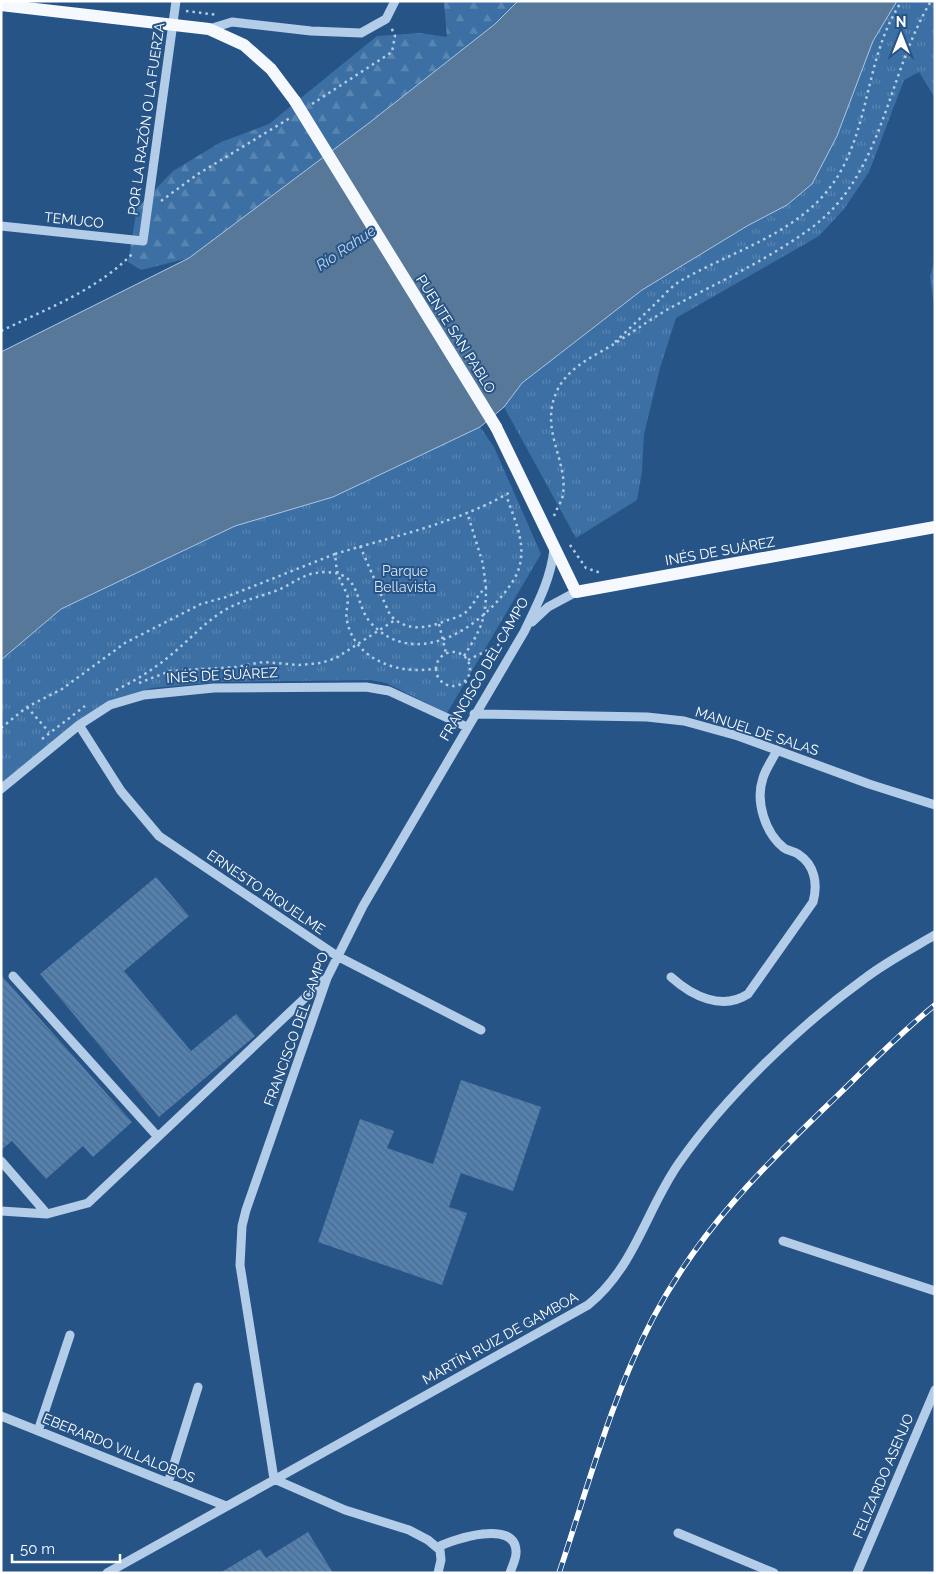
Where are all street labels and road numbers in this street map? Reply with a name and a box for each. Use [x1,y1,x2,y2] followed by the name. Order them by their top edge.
[124,21,168,216] street label: POR LA RAZÓN O LA FUERZA
[43,209,105,231] street label: TEMUCO
[413,272,499,396] street label: PUENTE SAN PABLO
[664,532,776,569] street label: INÉS DE SUÁREZ
[436,594,532,744] street label: FRANCISCO DEL CAMPO
[166,663,278,686] street label: INÉS DE SUÁREZ
[693,703,821,759] street label: MANUEL DE SALAS
[204,847,328,937] street label: ERNESTO RIQUELME
[261,950,331,1108] street label: FRANCISCO DEL CAMPO
[419,1287,581,1388] street label: MARTÍN RUIZ DE GAMBOA
[40,1410,198,1486] street label: EBERARDO VILLALOBOS
[849,1411,917,1541] street label: FELIZARDO ASENJO

